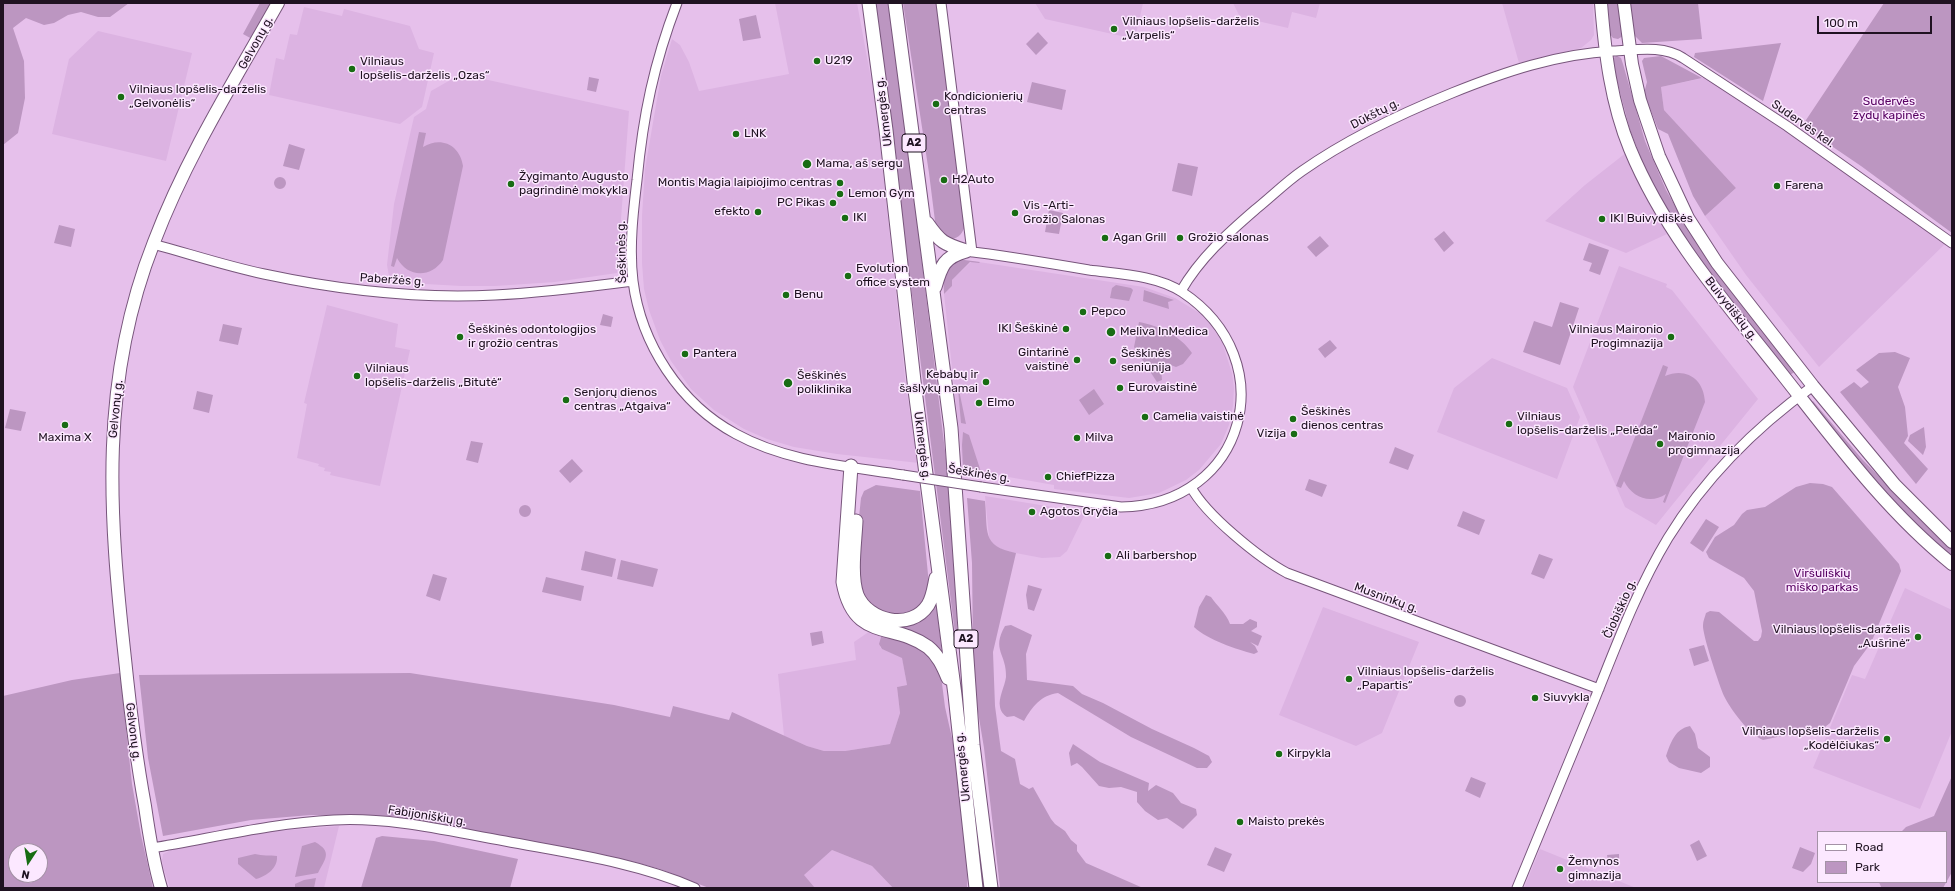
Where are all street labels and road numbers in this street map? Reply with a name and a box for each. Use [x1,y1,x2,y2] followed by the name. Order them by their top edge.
[235,14,277,72] street label: Gelvonų g.
[873,77,895,147] street label: Ukmergės g.
[1348,96,1402,132] street label: Dūkštų g.
[1769,97,1837,151] street label: Sudervės kel.
[902,134,926,152] road number: A2
[614,221,630,283] street label: Šeškinės g.
[359,271,425,289] street label: Paberžės g.
[1702,274,1760,344] street label: Buivydiškių g.
[106,379,126,439] street label: Gelvonų g.
[911,411,933,481] street label: Ukmergės g.
[947,462,1011,486] street label: Šeškinės g.
[1601,577,1639,641] street label: Čiobiškio g.
[1352,580,1420,616] street label: Musninkų g.
[954,630,978,648] road number: A2
[122,702,144,762] street label: Gelvonų g.
[952,732,974,802] street label: Ukmergės g.
[387,803,467,829] street label: Fabijoniškių g.

